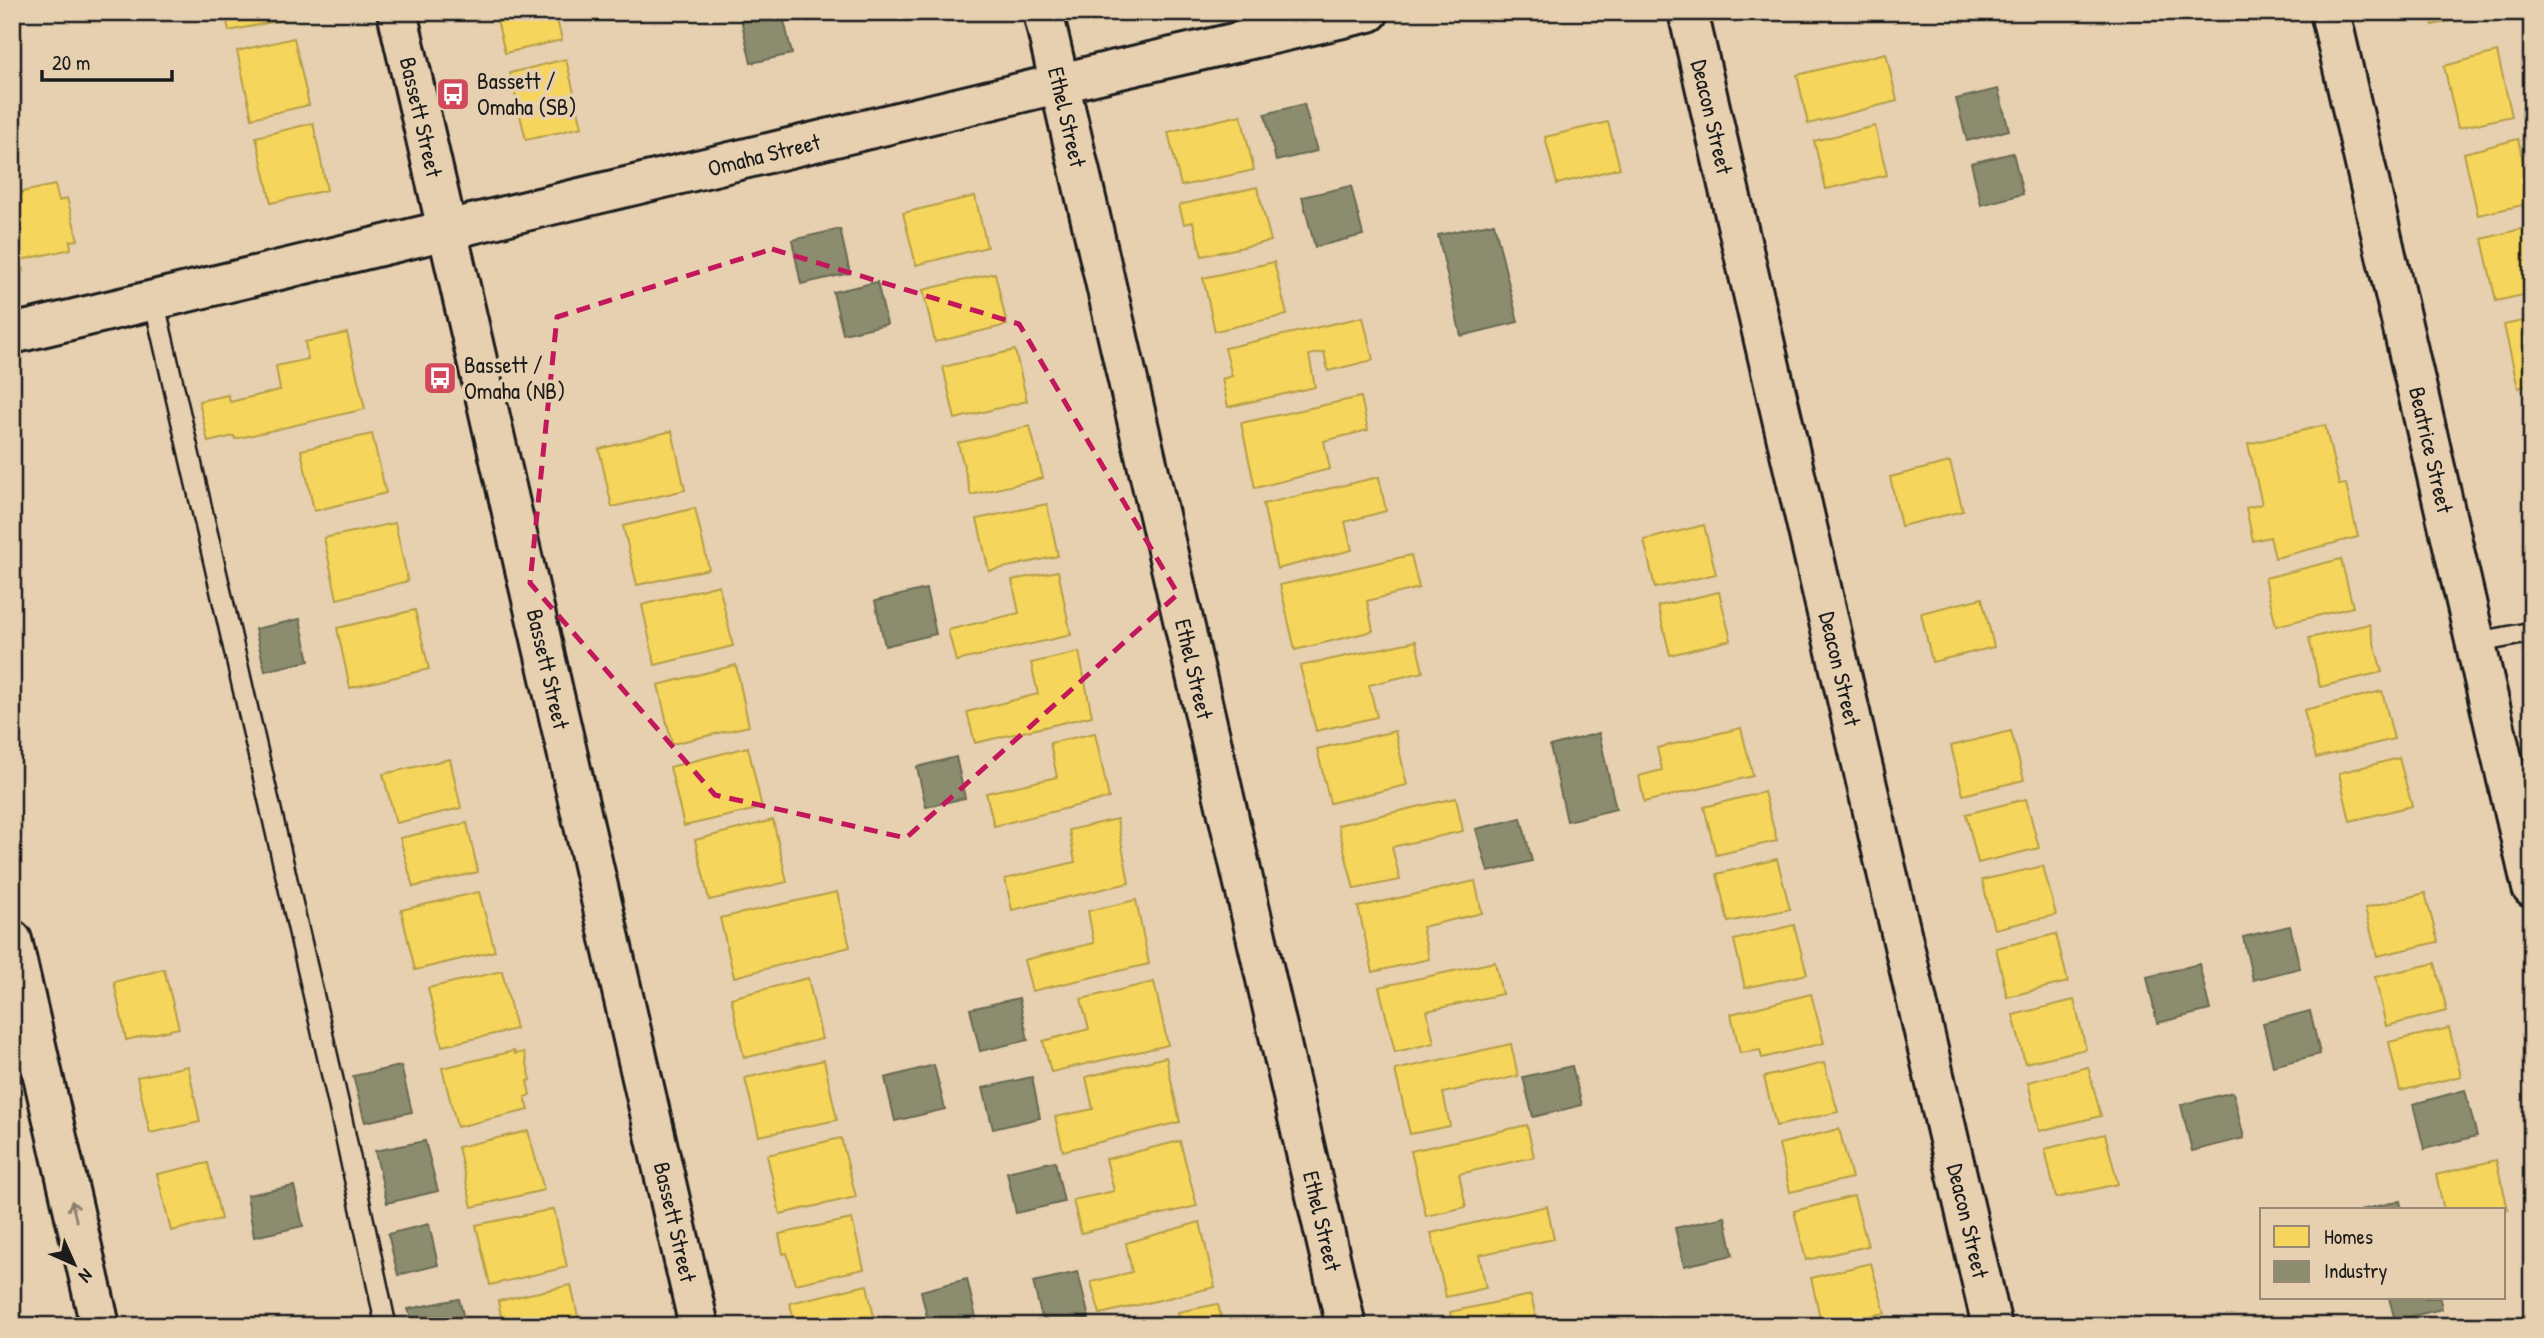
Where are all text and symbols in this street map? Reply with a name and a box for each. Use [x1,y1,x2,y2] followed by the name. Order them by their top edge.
[42,38,172,82] scale bar
[52,48,90,77] text: 20 m
[393,54,451,181] street label: Bassett Street
[1684,57,1741,178] street label: Deacon Street
[1041,64,1094,171] street label: Ethel Street
[477,65,577,122] place label: Bassett / Omaha (SB)
[434,75,472,113] bus stop icon: Bassett / Omaha (SB)
[704,125,824,183] street label: Omaha Street
[464,349,565,406] place label: Bassett / Omaha (NB)
[421,359,459,397] bus stop icon: Bassett / Omaha (NB)
[2402,384,2461,517] street label: Beatrice Street
[520,606,578,733] street label: Bassett Street
[1812,609,1869,730] street label: Deacon Street
[1168,616,1221,723] street label: Ethel Street
[647,1159,705,1286] street label: Bassett Street
[1940,1161,1997,1282] street label: Deacon Street
[1296,1168,1349,1275] street label: Ethel Street
[67,1200,80,1223] one-way arrow
[2260,1208,2506,1300] legend
[2324,1222,2373,1251] text: Homes
[38,1230,108,1300] north arrow
[2324,1256,2387,1285] text: Industry
[73,1263,99,1289] text: N

